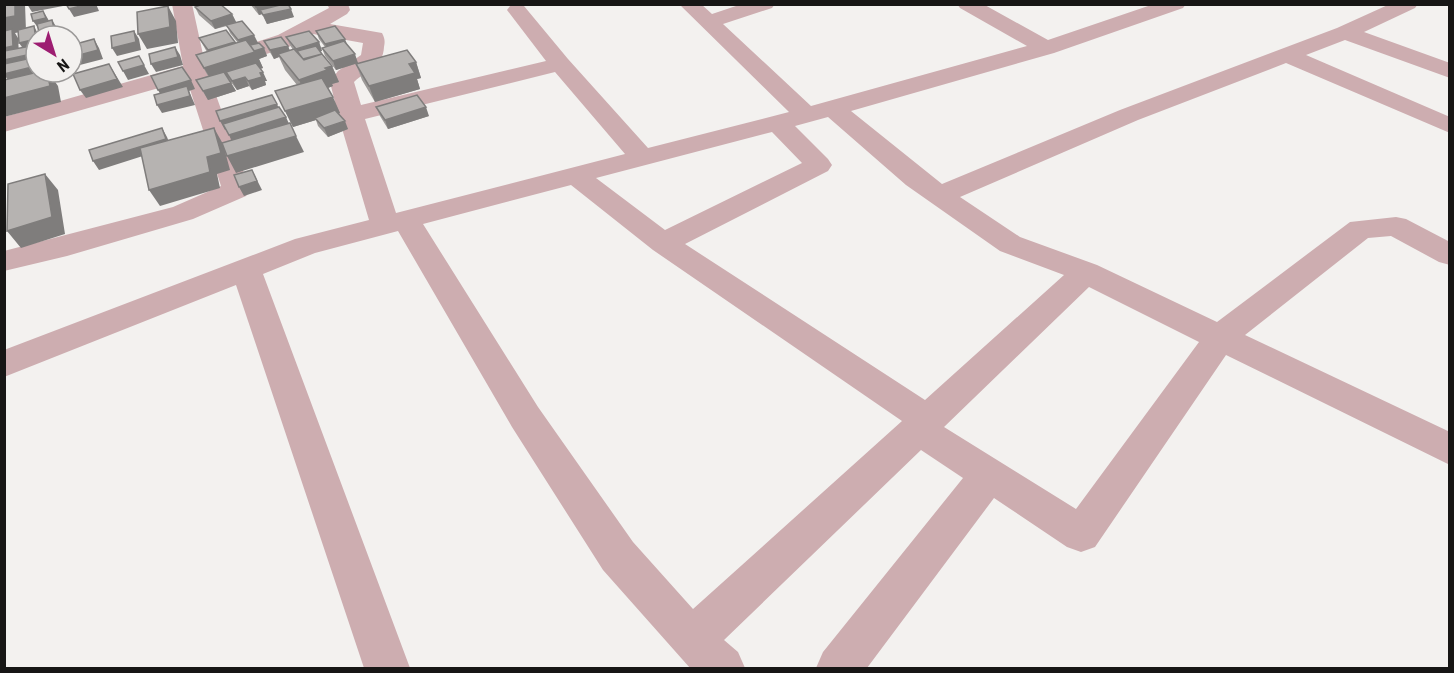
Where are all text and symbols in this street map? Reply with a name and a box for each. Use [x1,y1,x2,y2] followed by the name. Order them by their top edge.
[24,24,84,84] north arrow
[53,55,73,76] text: N

